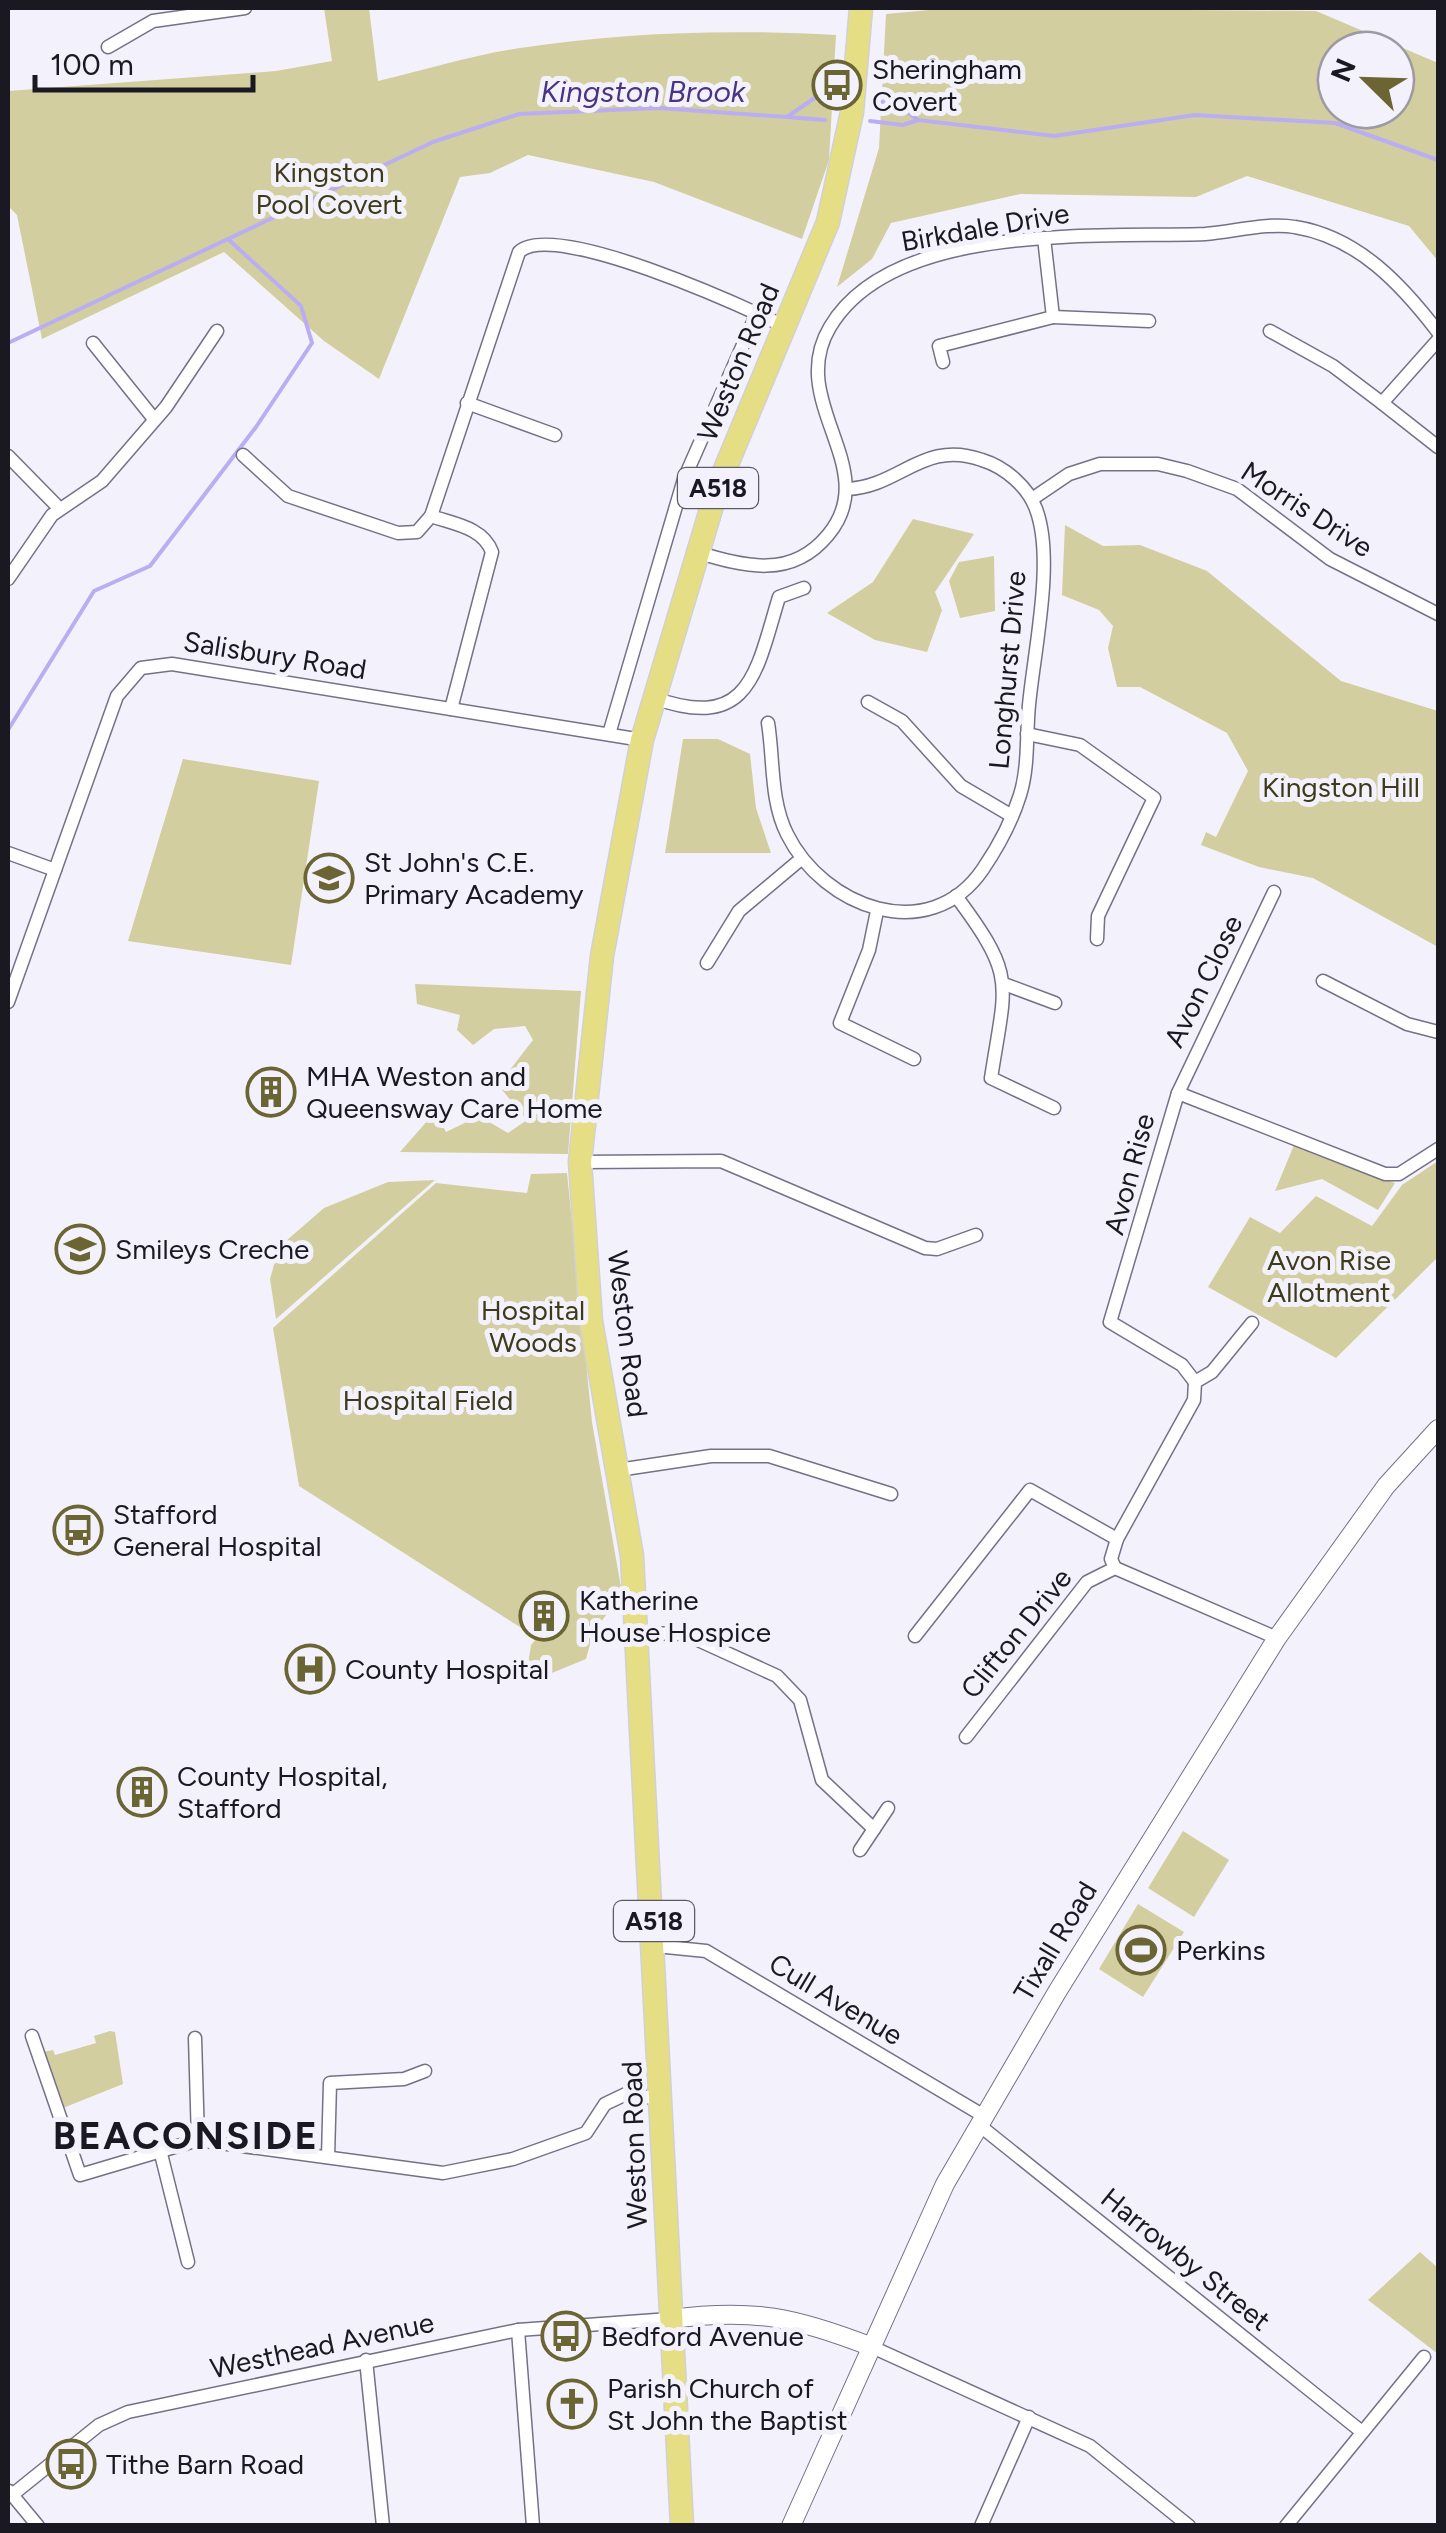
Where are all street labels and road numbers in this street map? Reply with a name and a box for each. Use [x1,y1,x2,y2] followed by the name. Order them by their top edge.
[898,195,1072,259] street label: Birkdale Drive
[690,278,786,446] street label: Weston Road
[1235,454,1379,564] street label: Morris Drive
[678,468,758,508] road number: A518
[981,569,1033,771] street label: Longhurst Drive
[181,624,369,686] street label: Salisbury Road
[1156,909,1250,1053] street label: Avon Close
[1097,1110,1161,1238] street label: Avon Rise
[601,1249,655,1419] street label: Weston Road
[953,1561,1079,1705] street label: Clifton Drive
[1006,1875,1104,2007] street label: Tixall Road
[614,1901,694,1941] road number: A518
[763,1946,909,2052] street label: Cull Avenue
[614,2061,654,2229] street label: Weston Road
[1094,2180,1278,2338] street label: Harrowby Street
[207,2305,437,2385] street label: Westhead Avenue

